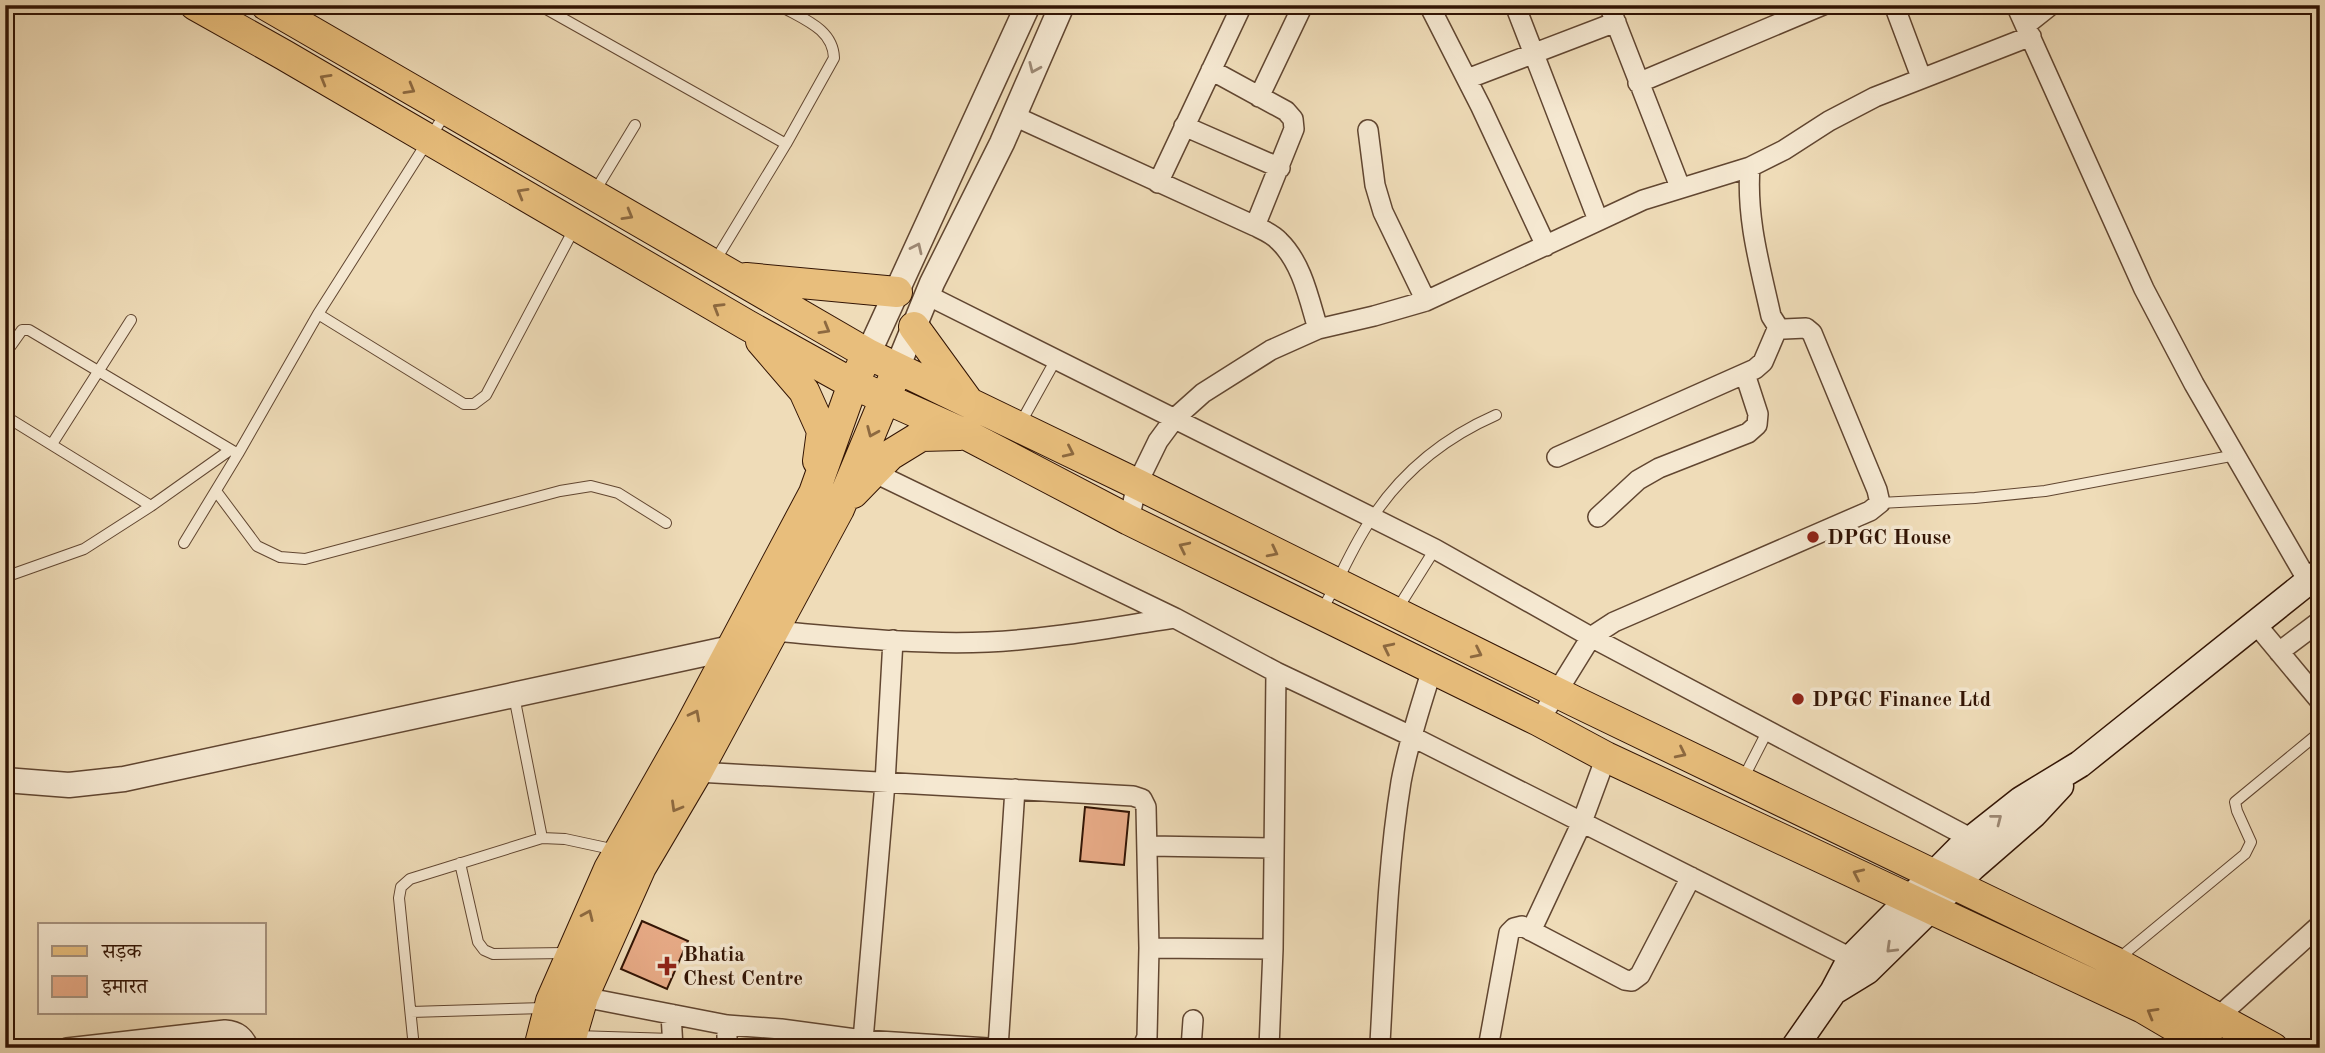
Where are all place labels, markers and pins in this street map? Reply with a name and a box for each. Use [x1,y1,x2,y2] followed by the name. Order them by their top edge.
[1827,528,1952,549] place label: DPGC House
[1805,529,1821,545] marker: DPGC House
[1812,690,1991,711] place label: DPGC Finance Ltd
[1790,691,1806,707] marker: DPGC Finance Ltd
[683,945,803,990] place label: Bhatia Chest Centre
[657,956,677,976] marker: Bhatia Chest Centre

